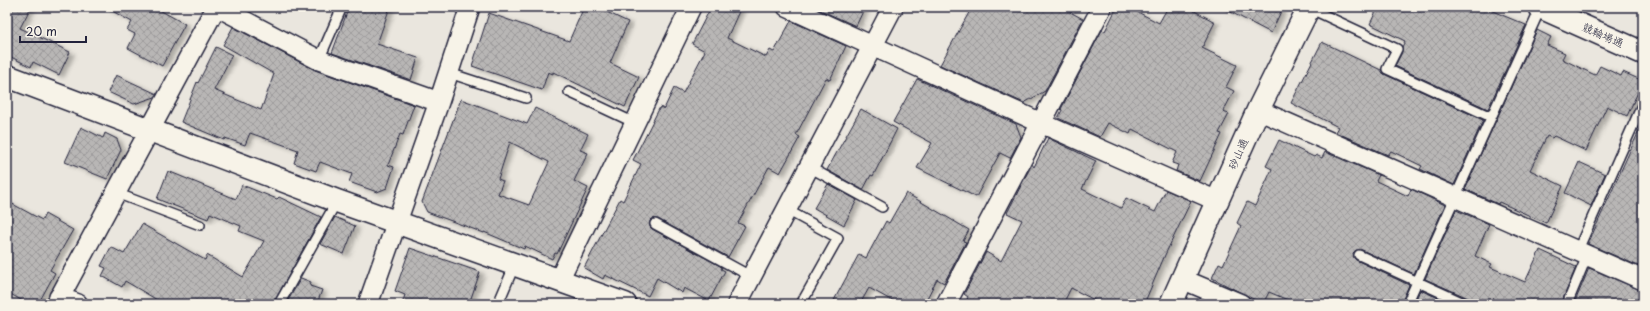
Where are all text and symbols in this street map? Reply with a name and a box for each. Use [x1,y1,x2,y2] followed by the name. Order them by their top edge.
[20,18,86,44] scale bar
[1580,18,1627,51] street label: 競輪場通
[26,22,57,40] text: 20 m
[1223,135,1252,172] street label: 砂山通

